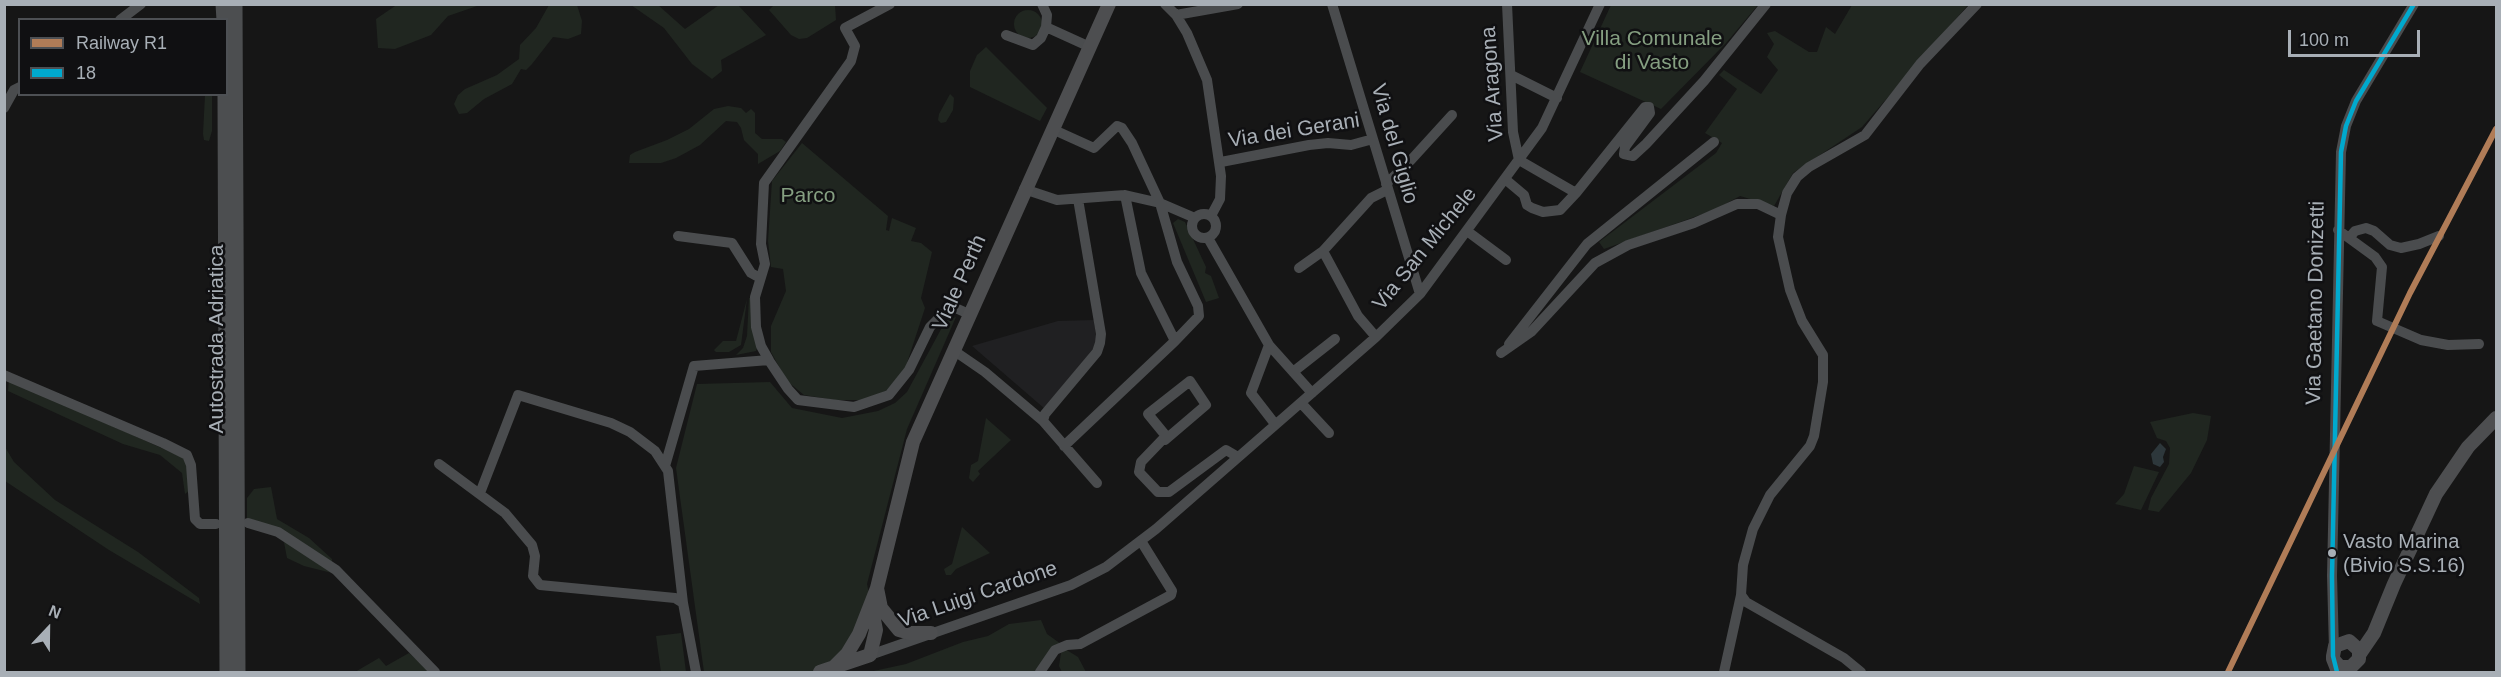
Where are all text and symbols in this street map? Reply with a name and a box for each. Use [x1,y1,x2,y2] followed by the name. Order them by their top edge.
[18,18,228,96] legend
[2291,18,2423,56] scale bar
[1476,26,1510,142] street label: Via Aragona
[1582,26,1722,76] park label: Villa Comunale di Vasto
[2299,30,2349,50] text: 100 m
[76,33,167,53] text: Railway R1
[76,63,96,83] text: 18
[1365,81,1423,207] street label: Via del Giglio
[1226,108,1362,154] street label: Via dei Gerani
[1368,182,1482,316] street label: Via San Michele
[781,183,835,209] park label: Parco
[2302,201,2330,405] street label: Via Gaetano Donizetti
[928,231,992,335] street label: Viale Perth
[204,244,230,434] street label: Autostrada Adriatica
[2343,530,2465,577] place label: Vasto Marina (Bivio S.S.16)
[2326,547,2338,559] marker: Vasto Marina (Bivio S.S.16)
[895,556,1061,634] street label: Via Luigi Cardone
[18,599,78,659] north arrow
[46,602,63,622] text: N

